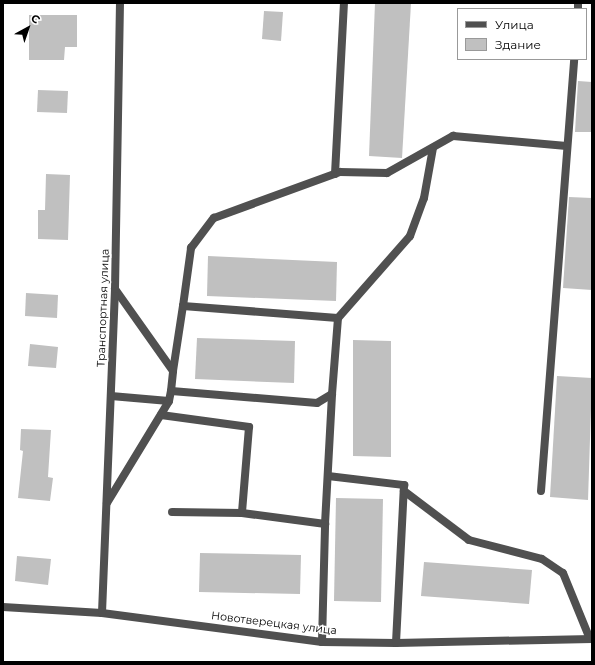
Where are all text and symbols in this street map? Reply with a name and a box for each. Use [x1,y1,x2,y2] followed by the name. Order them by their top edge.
[8,8,48,48] north arrow
[457,8,587,60] legend
[28,11,43,27] text: С
[495,17,534,32] text: Улица
[495,37,541,52] text: Здание
[94,249,112,367] street label: Транспортная улица
[210,609,338,637] street label: Новотверецкая улица

